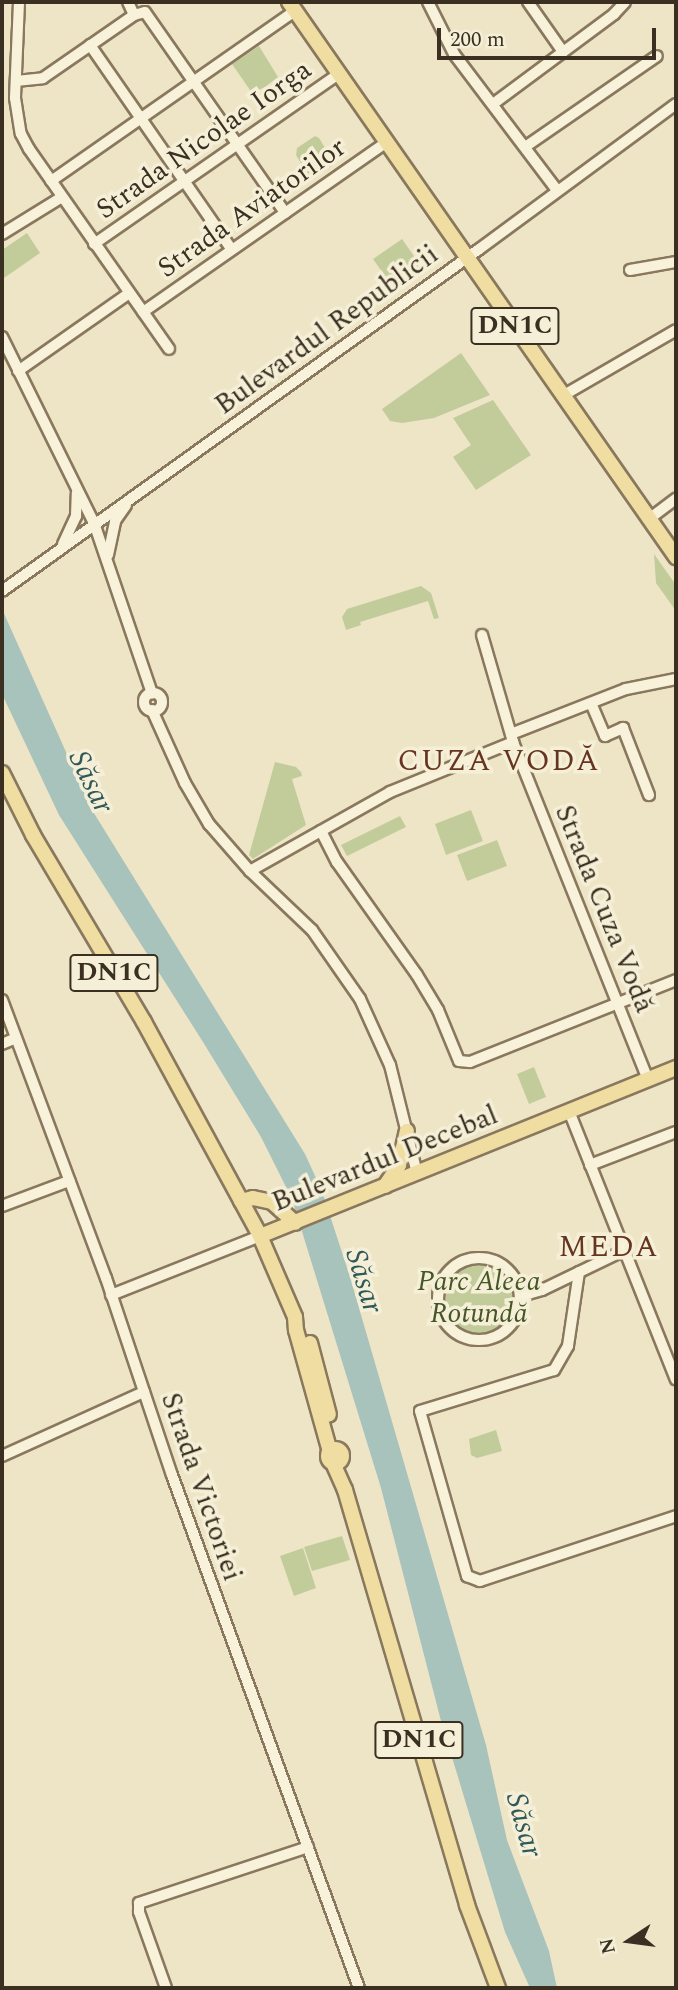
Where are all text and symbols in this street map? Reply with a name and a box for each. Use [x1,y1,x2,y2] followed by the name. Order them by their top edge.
[440,14,659,58] scale bar
[450,24,505,56] text: 200 m
[90,53,318,227] street label: Strada Nicolae Iorga
[151,131,353,285] street label: Strada Aviatorilor
[209,238,445,422] street label: Bulevardul Republicii
[470,304,560,348] road number: DN1C
[399,743,599,779] district label: CUZA VODĂ
[60,745,122,819] water label: Săsar
[547,800,661,1018] street label: Strada Cuza Vodă
[68,950,160,996] road number: DN1C
[267,1098,503,1220] street label: Bulevardul Decebal
[559,1229,659,1265] district label: MEDA
[337,1244,391,1318] water label: Săsar
[417,1265,541,1331] park label: Parc Aleea Rotundă
[153,1388,249,1586] street label: Strada Victoriei
[374,1718,464,1763] road number: DN1C
[498,1788,550,1862] water label: Săsar
[594,1906,664,1976] north arrow
[592,1935,624,1957] text: N

